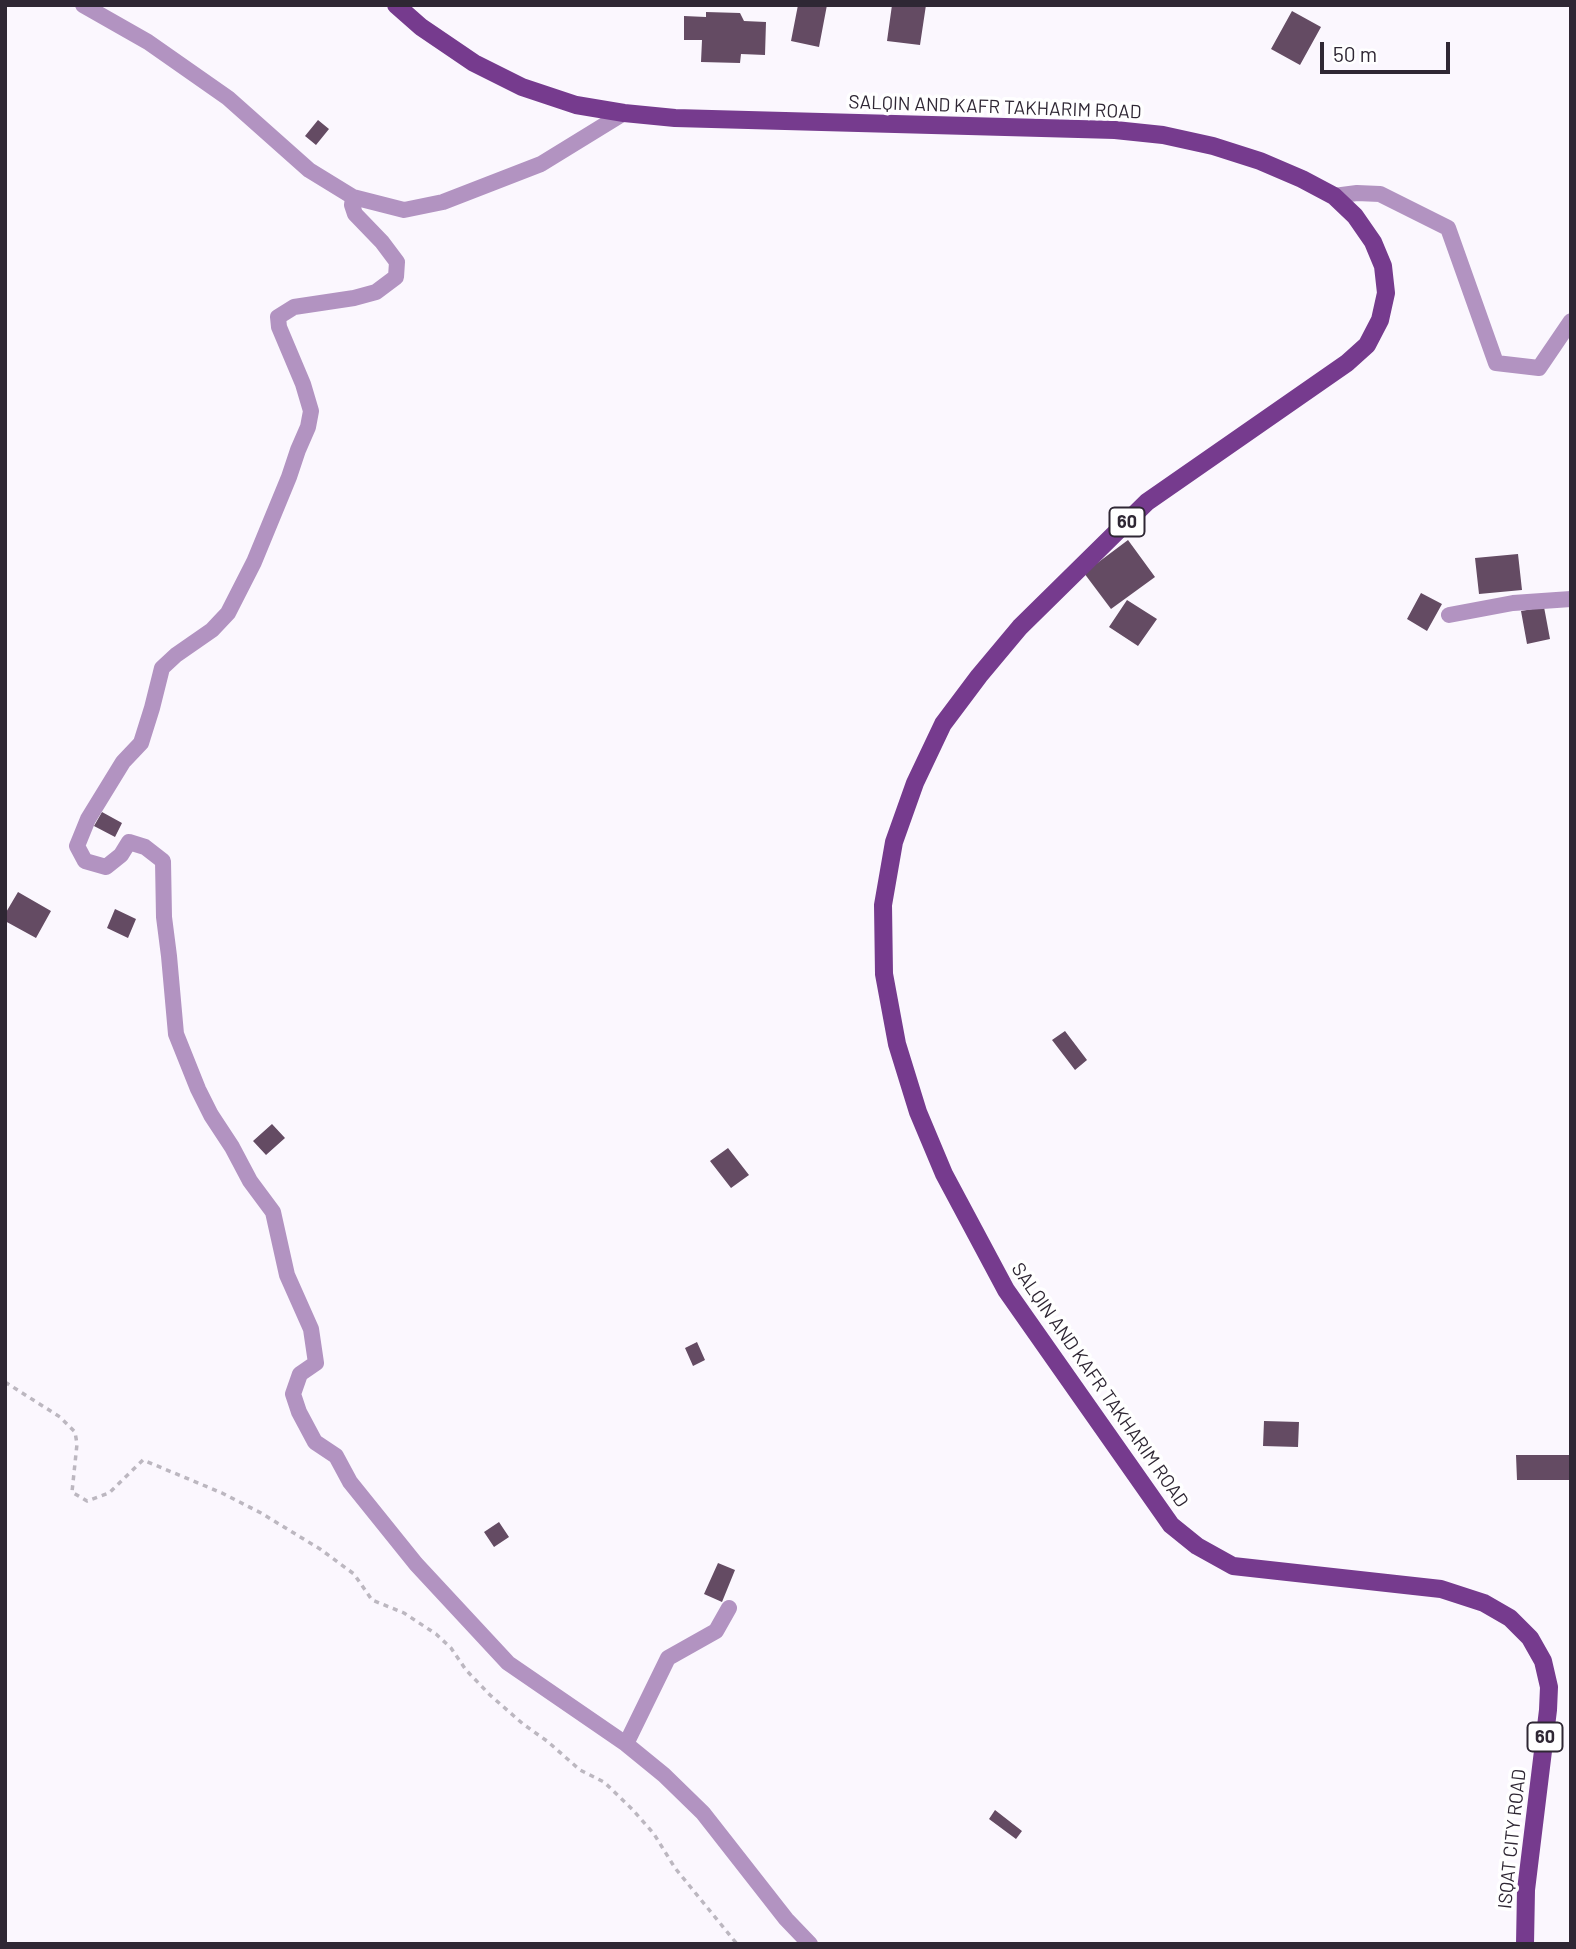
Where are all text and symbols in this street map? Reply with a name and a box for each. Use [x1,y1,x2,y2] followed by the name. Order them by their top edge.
[1324,28,1454,72] scale bar
[1333,41,1377,66] text: 50 m
[848,90,1142,124] street label: SALQIN AND KAFR TAKHARIM ROAD
[1110,508,1144,536] road number: 60
[1007,1258,1193,1512] street label: SALQIN AND KAFR TAKHARIM ROAD
[1528,1722,1562,1752] road number: 60
[1493,1768,1531,1910] street label: ISQAT CITY ROAD

